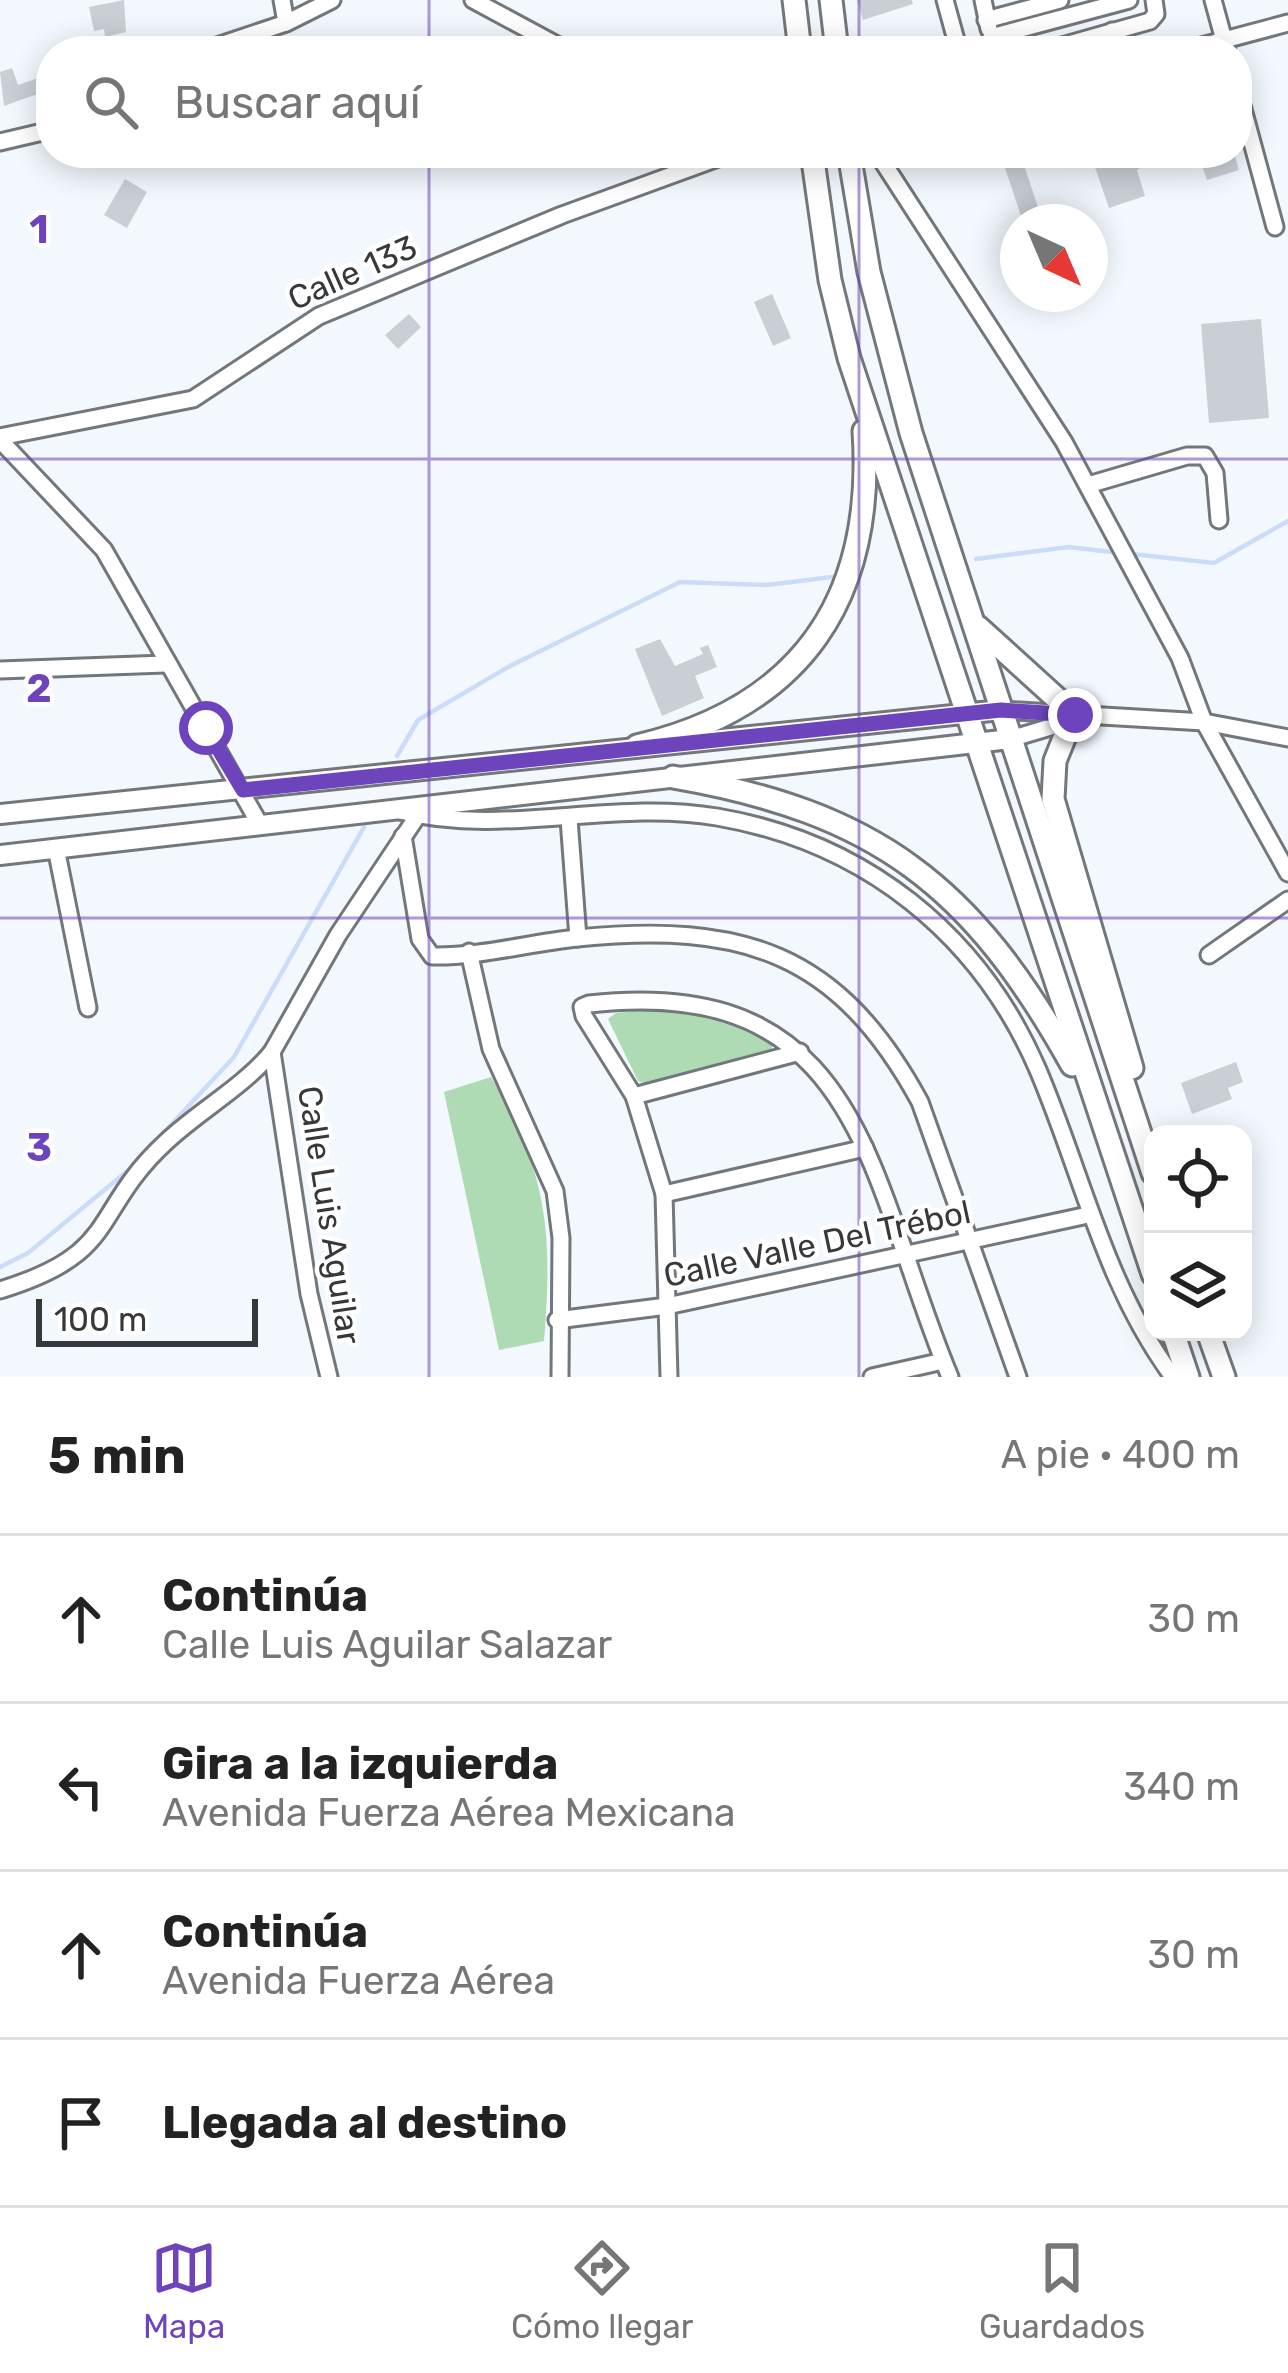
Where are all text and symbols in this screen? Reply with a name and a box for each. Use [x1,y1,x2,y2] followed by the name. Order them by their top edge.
[36,36,1252,168] search box
[78,69,144,135] icon: search
[174,76,421,129] text: Buscar aquí
[1000,204,1108,312] north arrow
[29,207,49,253] text: 1
[282,227,423,318] street label: Calle 133
[26,666,52,712] text: 2
[1048,688,1102,742] route end
[179,701,233,755] route start
[290,1083,369,1347] street label: Calle Luis Aguilar
[26,1125,52,1171] text: 3
[1144,1125,1252,1341] map controls
[1144,1125,1252,1233] button: locate
[660,1192,974,1295] street label: Calle Valle Del Trébol
[1144,1233,1252,1341] button: layers
[36,1293,258,1346] scale bar
[54,1300,147,1339] text: 100 m
[48,1425,186,1486] text: 5 min
[1001,1432,1240,1478] text: A pie · 400 m
[162,1569,368,1622] text: Continúa
[48,1586,114,1652] icon: ahead
[1148,1596,1240,1642] text: 30 m
[162,1622,612,1668] text: Calle Luis Aguilar Salazar
[162,1737,558,1790] text: Gira a la izquierda
[48,1754,114,1820] icon: left
[1123,1764,1240,1810] text: 340 m
[162,1790,736,1836] text: Avenida Fuerza Aérea Mexicana
[162,1905,368,1958] text: Continúa
[48,1922,114,1988] icon: ahead
[1148,1932,1240,1978] text: 30 m
[162,1958,555,2004] text: Avenida Fuerza Aérea
[48,2090,114,2156] icon: arrive
[162,2096,567,2149] text: Llegada al destino
[143,2235,225,2346] tab: Mapa
[511,2235,693,2346] tab: Cómo llegar
[979,2235,1145,2346] tab: Guardados

